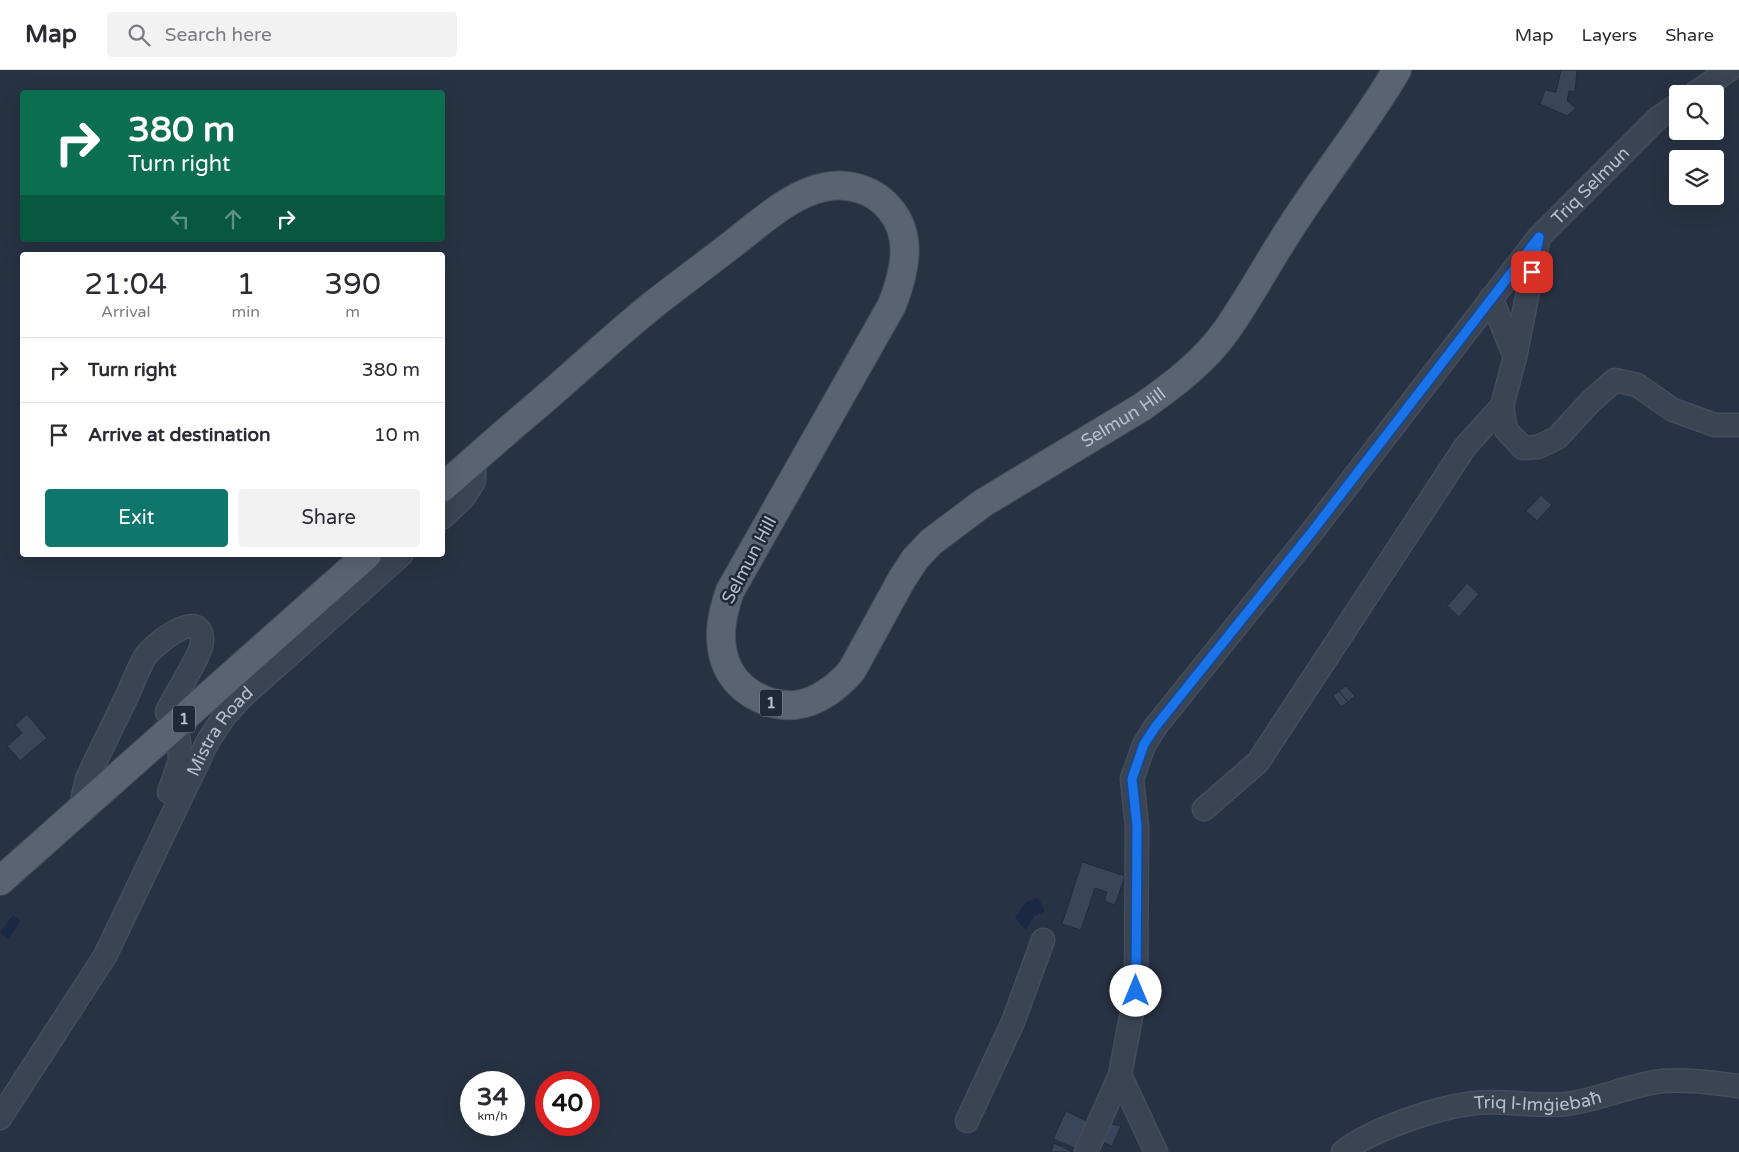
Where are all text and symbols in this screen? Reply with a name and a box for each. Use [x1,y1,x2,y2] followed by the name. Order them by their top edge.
[107,12,457,57] search box
[25,20,77,49] text: Map
[125,21,153,49] icon: search
[165,24,272,46] text: Search here
[1515,24,1554,46] text: Map
[1582,24,1637,46] text: Layers
[1665,24,1714,46] text: Share
[1669,85,1724,205] map controls
[1669,85,1724,140] button: search
[128,109,235,151] text: 380 m
[45,110,110,175] icon: right
[1547,142,1634,229] street label: Triq Selmun
[1669,150,1724,205] button: layers
[128,151,230,177] text: Turn right
[166,205,194,233] icon: left
[219,205,247,233] icon: ahead
[272,205,300,233] icon: right
[1511,251,1553,293] pin
[1518,258,1546,286] icon: arrive
[84,266,167,303] text: 21:04
[236,266,255,303] text: 1
[324,266,381,303] text: 390
[101,302,151,322] text: Arrival
[232,302,260,322] text: min
[345,302,360,322] text: m
[45,356,73,384] icon: right
[88,359,176,381] text: Turn right
[362,359,420,381] text: 380 m
[1077,383,1170,452] street label: Selmun Hill
[45,421,73,449] icon: arrive
[88,424,271,446] text: Arrive at destination
[374,424,420,446] text: 10 m
[45,489,228,547] button: Exit
[238,489,420,547] button: Share
[717,513,781,607] street label: Selmun Hill
[182,682,257,780] street label: Mistra Road
[760,690,782,716] road number: 1
[173,706,195,732] road number: 1
[1109,964,1161,1016] position arrow
[535,1071,600,1136] speed limit sign: 40
[477,1082,508,1112] text: 34
[1473,1086,1604,1116] street label: Triq l-Imġiebaħ
[477,1109,508,1123] text: km/h

